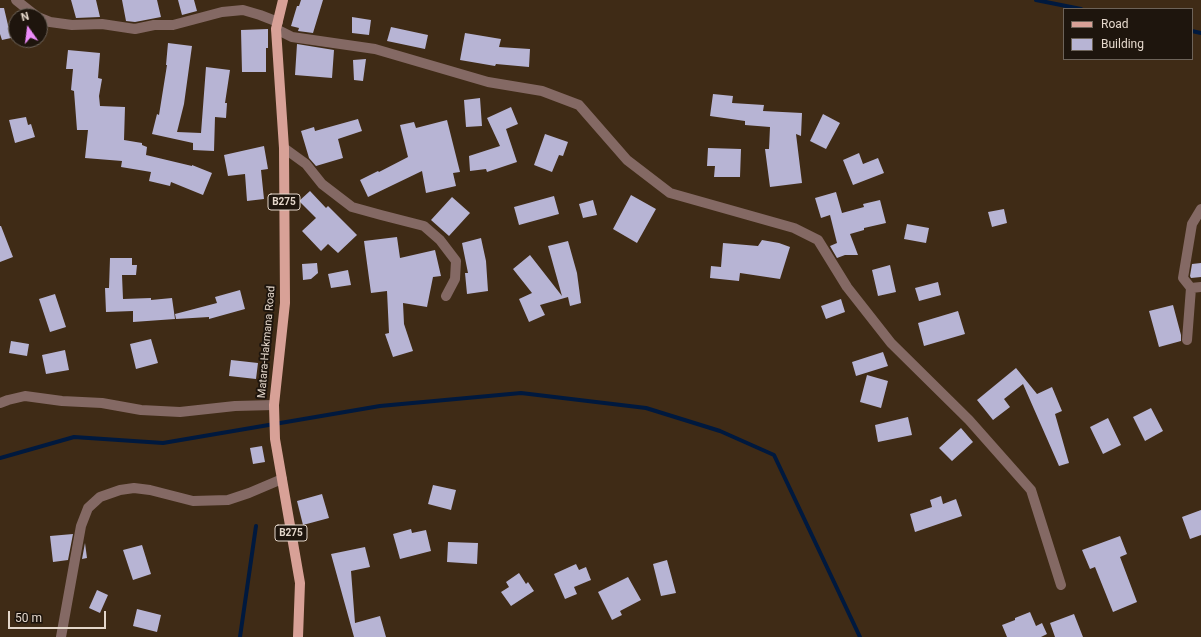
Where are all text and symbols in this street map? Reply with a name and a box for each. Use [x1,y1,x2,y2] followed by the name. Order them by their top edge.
[8,8,48,48] north arrow
[1063,8,1193,60] legend
[20,10,31,24] text: N
[1101,17,1129,31] text: Road
[1101,37,1144,51] text: Building
[268,194,300,210] road number: B275
[256,285,278,399] street label: Matara-Hakmana Road
[275,525,307,541] road number: B275
[10,603,108,629] scale bar
[15,611,42,625] text: 50 m

